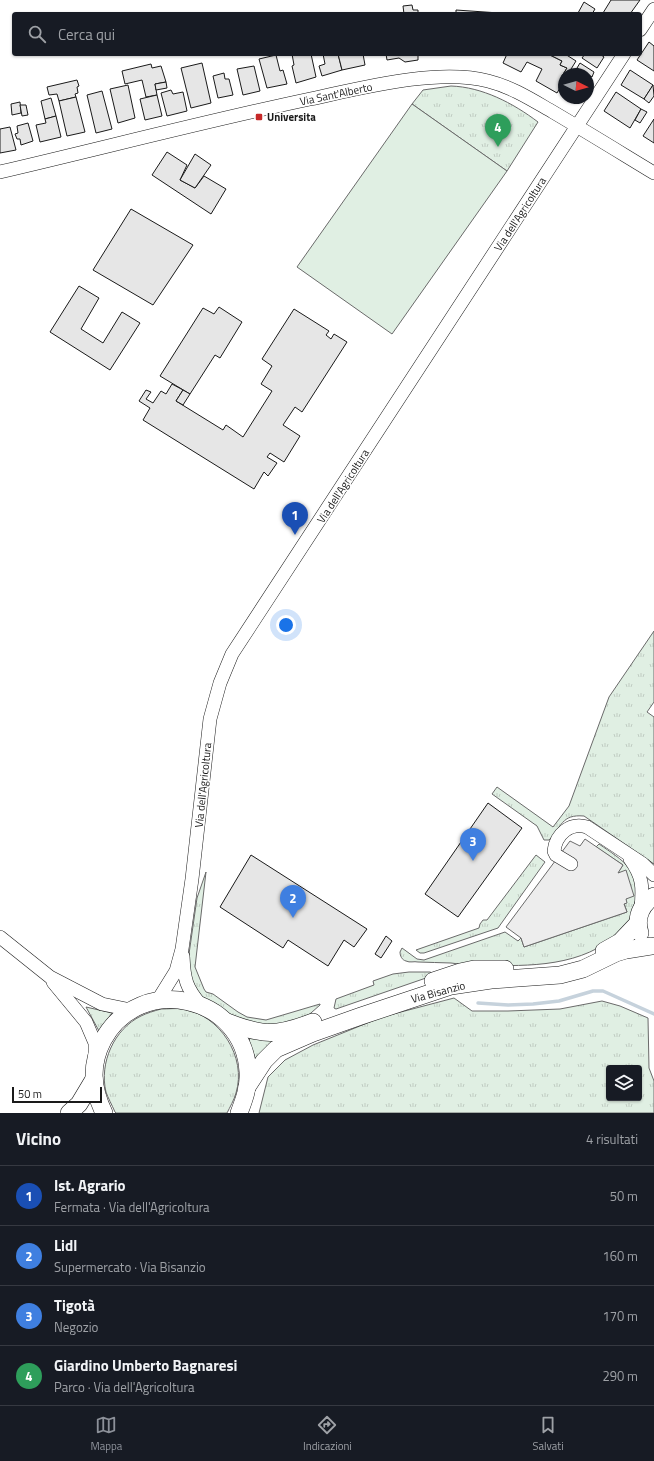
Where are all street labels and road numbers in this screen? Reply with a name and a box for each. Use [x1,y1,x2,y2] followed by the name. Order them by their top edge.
[298,78,374,109] street label: Via Sant'Alberto
[490,173,550,254] street label: Via dell'Agricoltura
[313,445,373,526] street label: Via dell'Agricoltura
[191,741,215,828] street label: Via dell'Agricoltura
[409,977,467,1007] street label: Via Bisanzio

